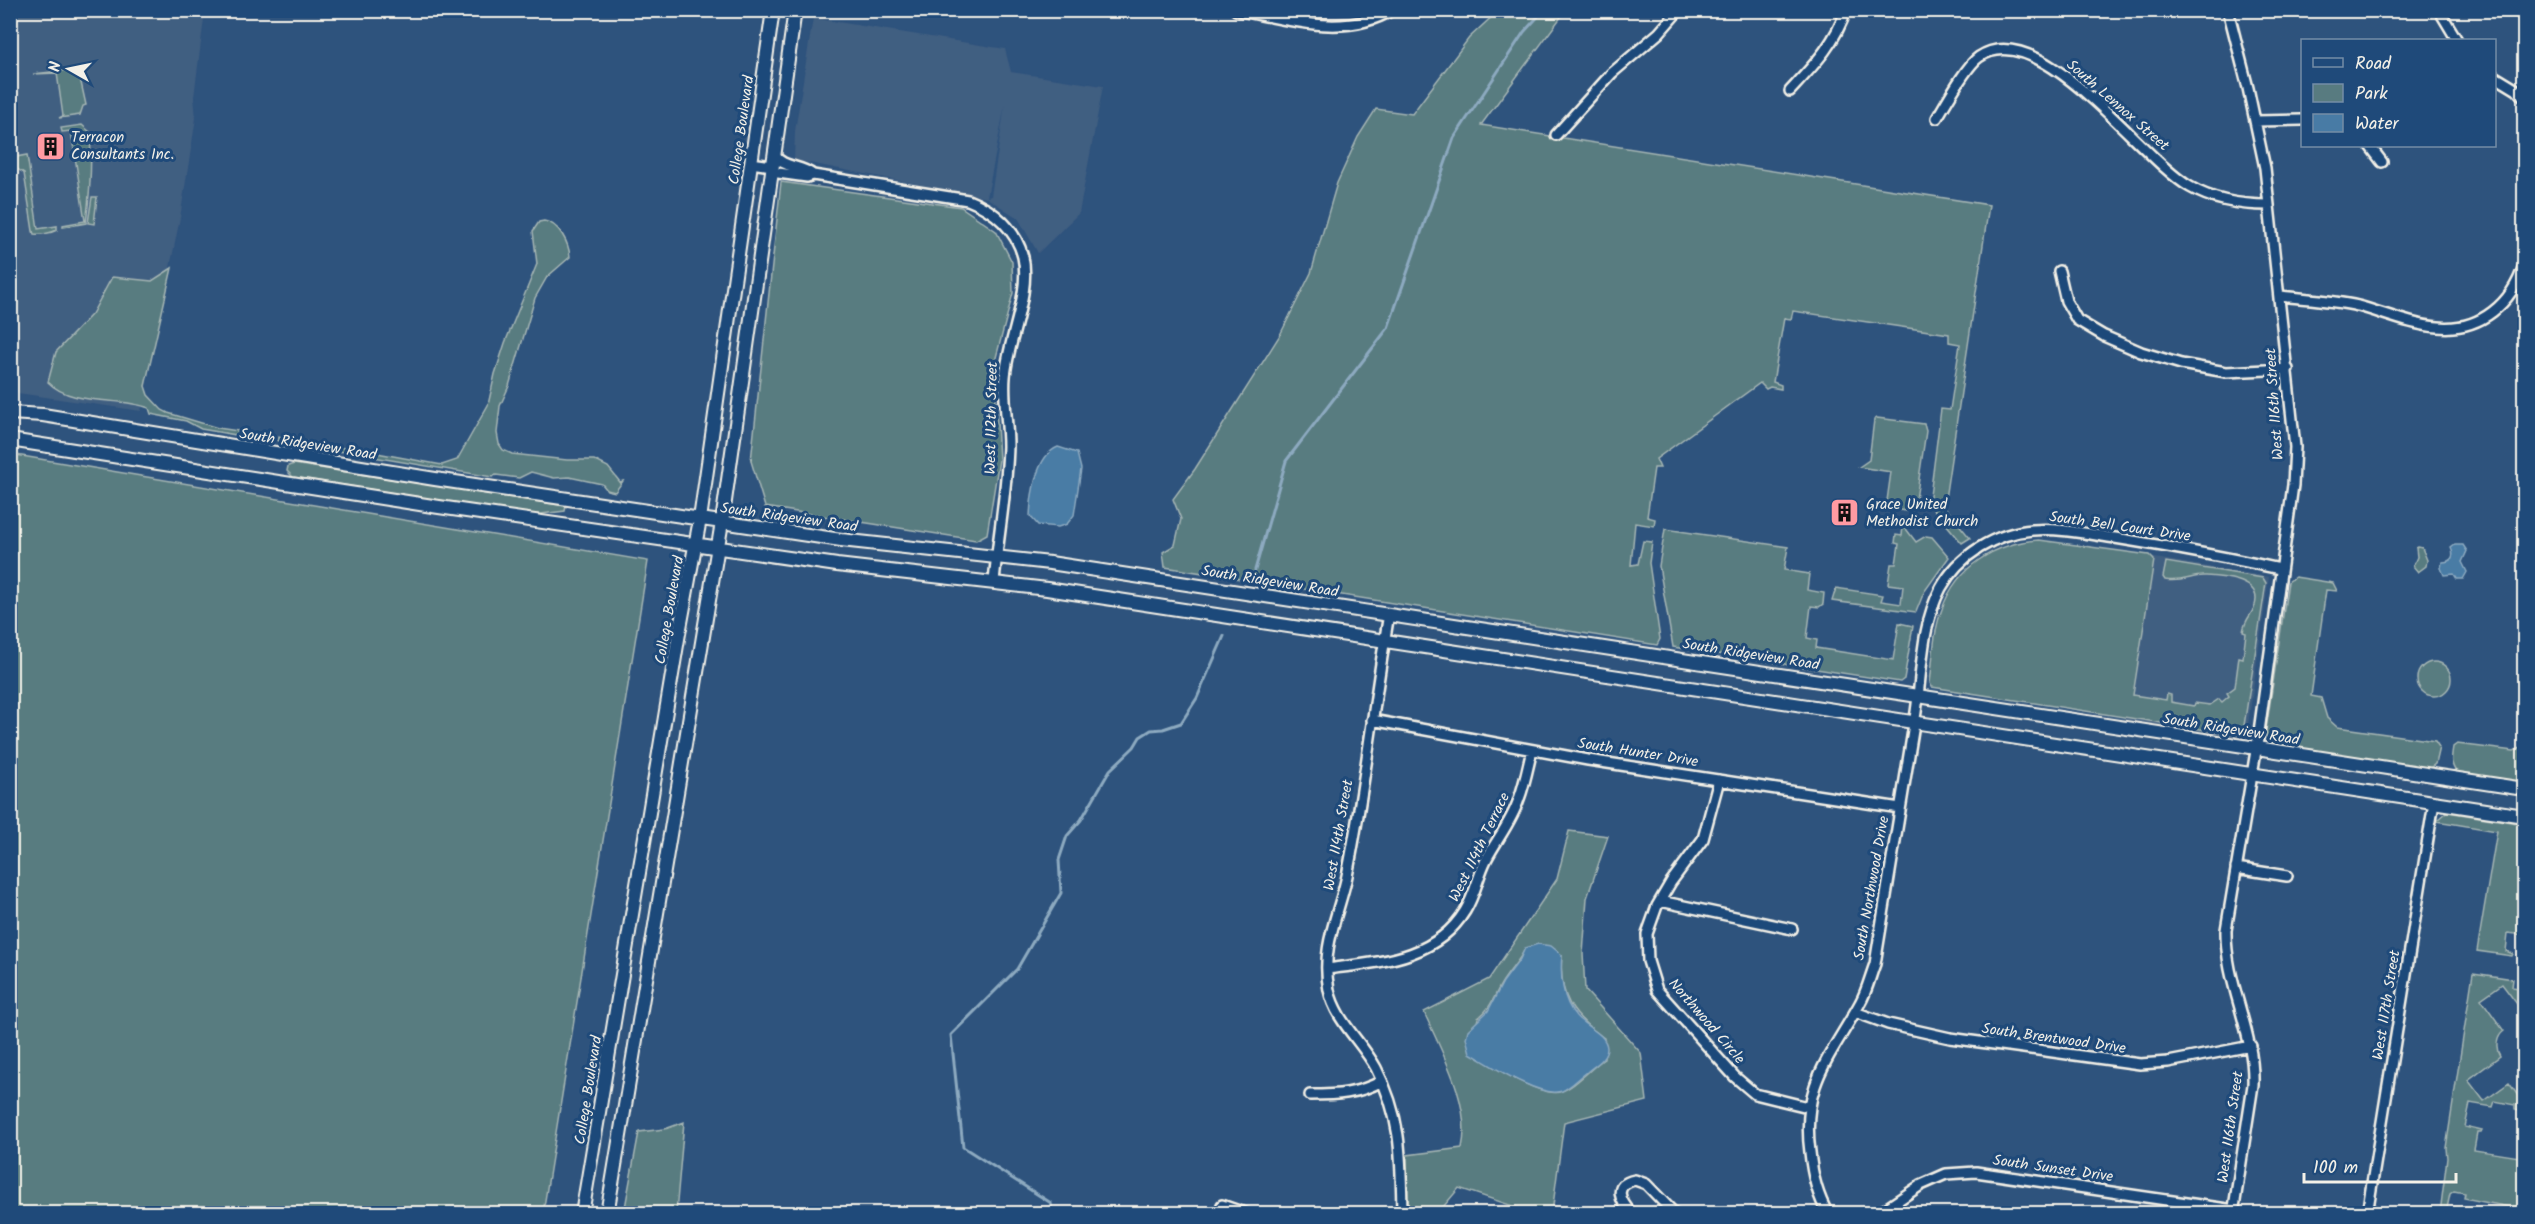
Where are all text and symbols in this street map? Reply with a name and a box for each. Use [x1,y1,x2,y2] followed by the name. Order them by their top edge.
[39,39,99,99] north arrow
[2301,39,2496,147] legend
[2355,50,2392,79] text: Road
[2060,54,2174,158] street label: South Lennox Street
[43,60,69,74] text: N
[722,74,762,186] street label: College Boulevard
[2355,80,2388,109] text: Park
[2355,110,2400,139] text: Water
[71,126,174,167] place label: Terracon Consultants Inc.
[34,130,66,162] building icon: Terracon Consultants Inc.
[2259,347,2291,461] street label: West 116th Street
[979,361,1005,475] street label: West 112th Street
[238,422,379,468] street label: South Ridgeview Road
[1866,493,1978,534] place label: Grace United Methodist Church
[719,496,860,540] street label: South Ridgeview Road
[1829,497,1861,529] building icon: Grace United Methodist Church
[2048,505,2192,549] street label: South Bell Court Drive
[649,554,691,666] street label: College Boulevard
[1200,559,1341,605] street label: South Ridgeview Road
[1681,632,1822,678] street label: South Ridgeview Road
[2161,707,2302,753] street label: South Ridgeview Road
[1576,732,1700,774] street label: South Hunter Drive
[1317,778,1361,893] street label: West 114th Street
[1443,788,1517,906] street label: West 114th Terrace
[1847,814,1897,962] street label: South Northwood Drive
[2366,948,2408,1062] street label: West 117th Street
[1662,973,1751,1070] street label: Northwood Circle
[1980,1017,2128,1061] street label: South Brentwood Drive
[569,1034,609,1146] street label: College Boulevard
[2211,1070,2251,1184] street label: West 116th Street
[2304,1146,2456,1184] scale bar
[1991,1149,2115,1189] street label: South Sunset Drive
[2313,1154,2358,1183] text: 100 m

